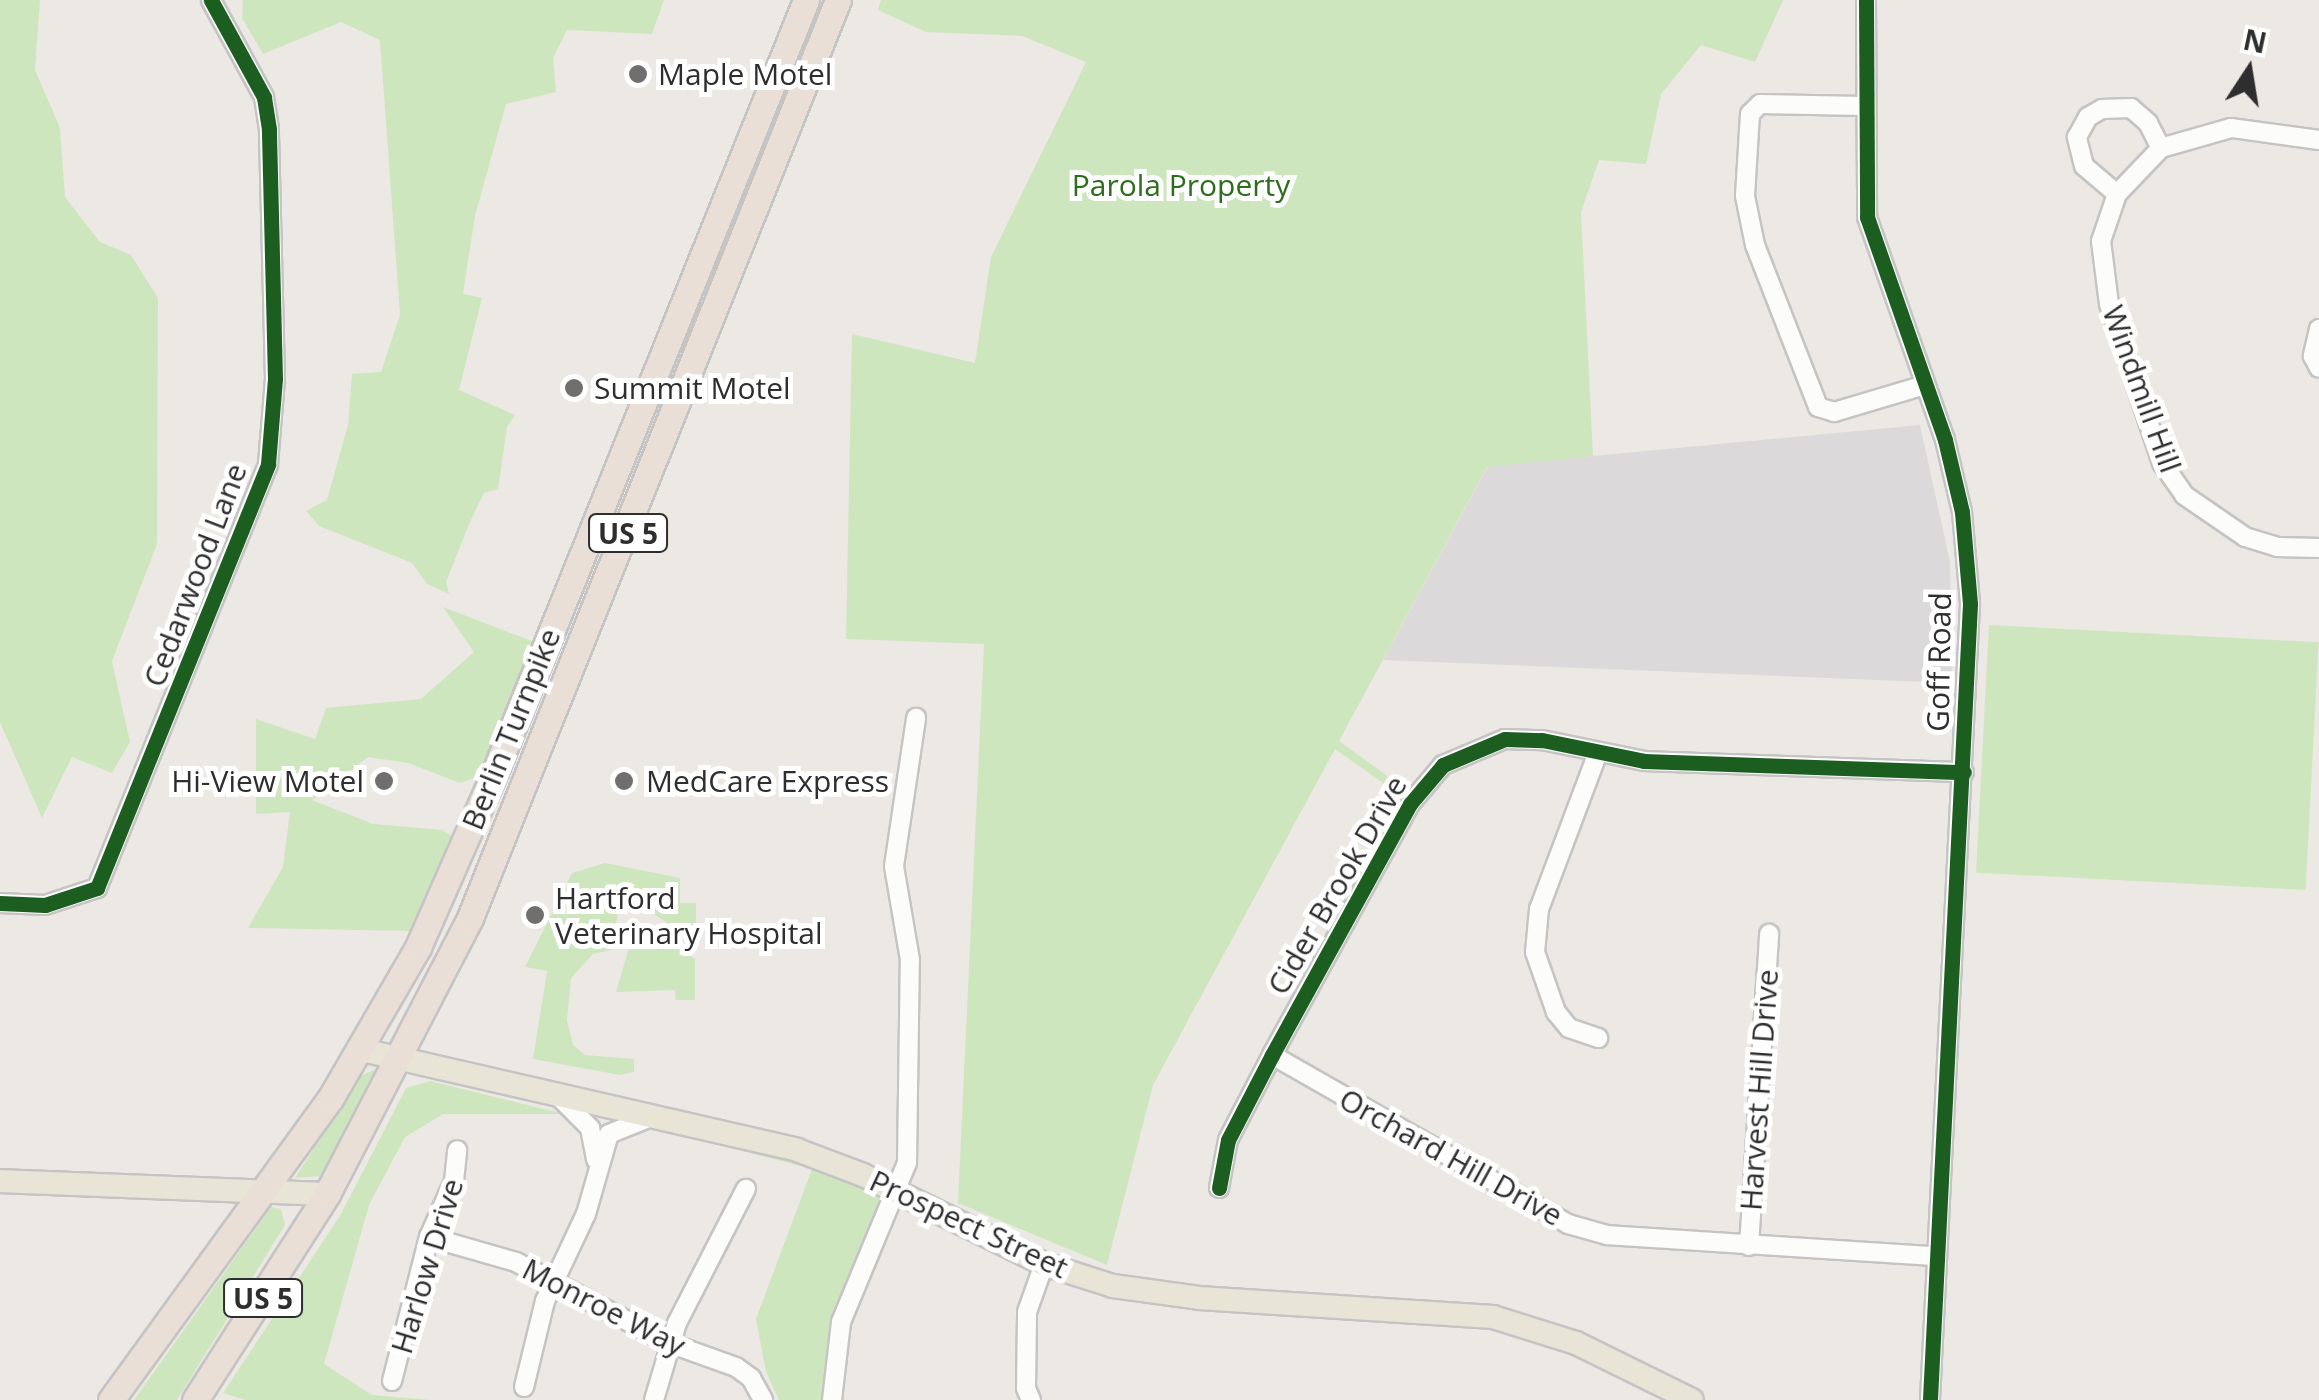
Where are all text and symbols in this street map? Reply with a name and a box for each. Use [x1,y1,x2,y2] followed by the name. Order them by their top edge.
[2199,20,2299,120] north arrow
[2240,20,2270,62] text: N
[658,56,832,92] place label: Maple Motel
[627,63,649,85] marker: Maple Motel
[1072,167,1290,203] park label: Parola Property
[2095,301,2189,477] street label: Windmill Hill
[594,370,791,406] place label: Summit Motel
[563,377,585,399] marker: Summit Motel
[136,458,254,692] street label: Cedarwood Lane
[588,510,668,556] road number: US 5
[1920,592,1958,732] street label: Goff Road
[454,623,568,835] street label: Berlin Turnpike
[171,763,364,799] place label: Hi-View Motel
[646,763,889,799] place label: MedCare Express
[611,768,637,794] marker: MedCare Express
[1260,769,1414,1001] street label: Cider Brook Drive
[373,770,395,792] marker: Hi-View Motel
[555,880,823,950] place label: Hartford Veterinary Hospital
[524,904,546,926] marker: Hartford Veterinary Hospital
[1733,968,1785,1212] street label: Harvest Hill Drive
[1333,1081,1569,1233] street label: Orchard Hill Drive
[864,1162,1074,1286] street label: Prospect Street
[383,1174,471,1358] street label: Harlow Drive
[517,1251,691,1363] street label: Monroe Way
[223,1275,303,1321] road number: US 5

